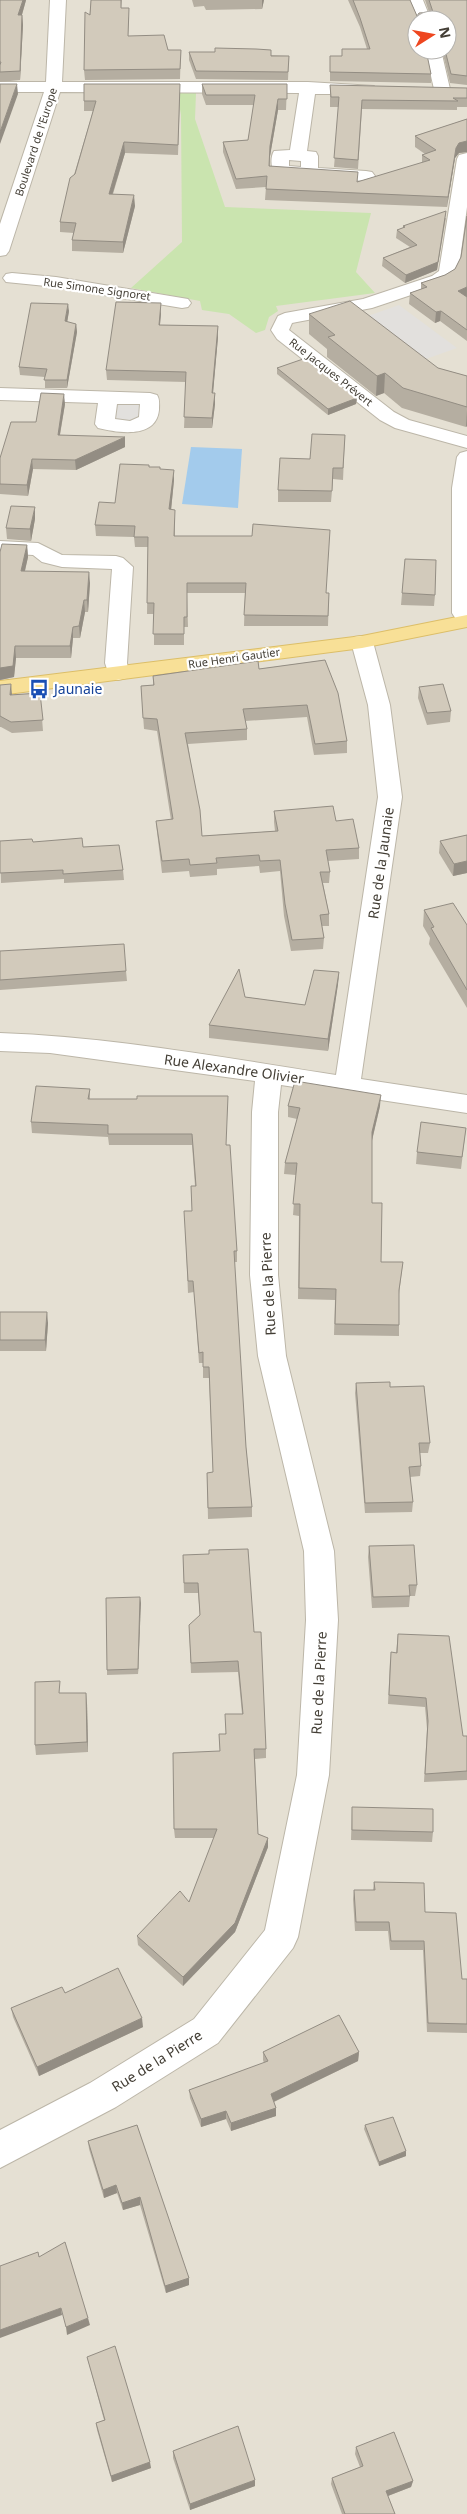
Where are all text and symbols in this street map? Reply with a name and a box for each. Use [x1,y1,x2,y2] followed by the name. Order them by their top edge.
[407,10,457,60] north arrow
[435,25,456,40] text: N
[11,86,60,198] street label: Boulevard de l'Europe
[43,274,152,303] street label: Rue Simone Signoret
[286,334,376,409] street label: Rue Jacques Prévert
[187,644,281,671] street label: Rue Henri Gautier
[28,678,50,700] bus stop icon: Jaunaie
[52,679,102,698] place label: Jaunaie
[363,806,398,920] street label: Rue de la Jaunaie
[163,1049,306,1088] street label: Rue Alexandre Olivier
[255,1232,280,1336] street label: Rue de la Pierre
[306,1631,331,1735] street label: Rue de la Pierre
[108,2025,206,2096] street label: Rue de la Pierre

